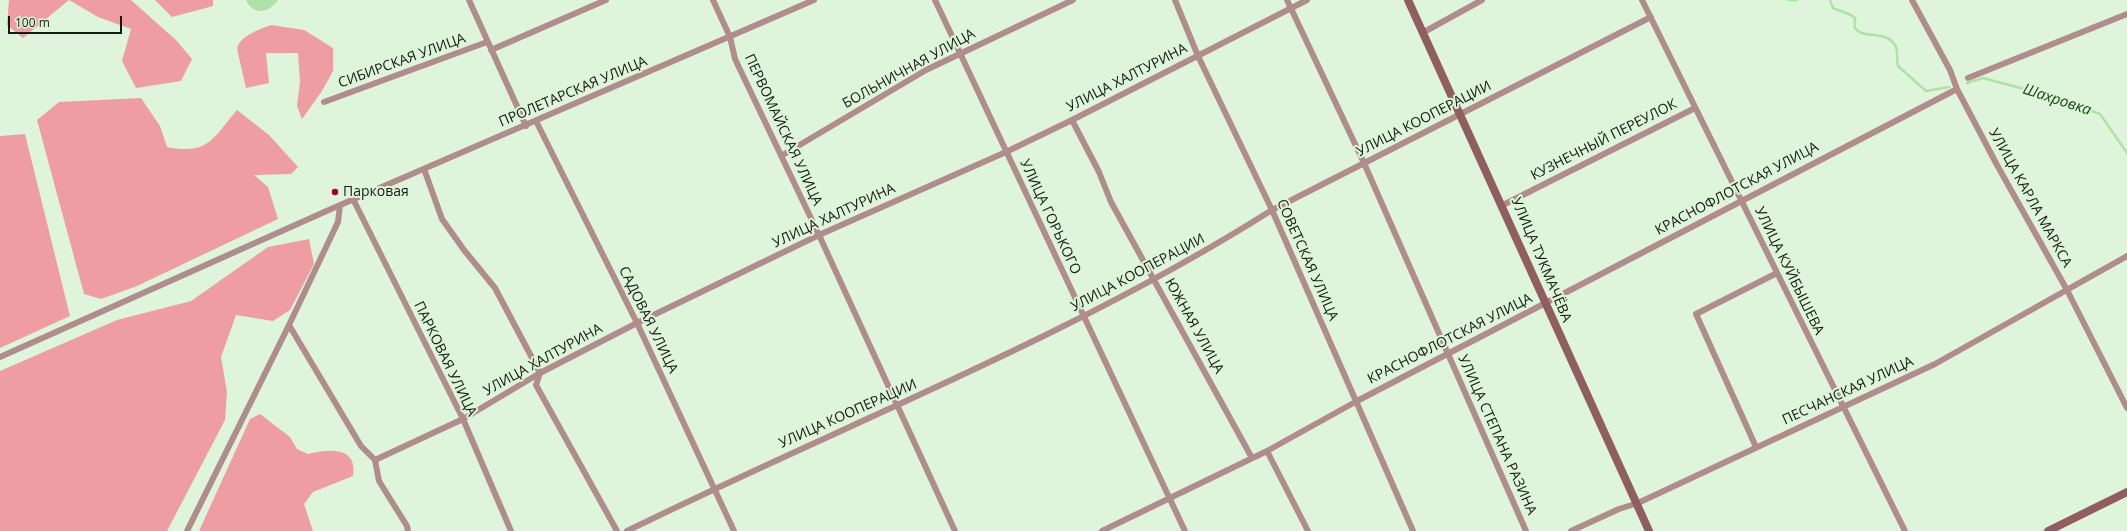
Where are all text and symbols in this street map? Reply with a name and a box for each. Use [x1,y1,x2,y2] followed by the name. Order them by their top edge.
[10,8,124,34] scale bar
[15,14,50,31] text: 100 m
[840,26,978,112] street label: БОЛЬНИЧНАЯ УЛИЦА
[336,30,468,92] street label: СИБИРСКАЯ УЛИЦА
[1064,40,1190,116] street label: УЛИЦА ХАЛТУРИНА
[740,51,826,209] street label: ПЕРВОМАЙСКАЯ УЛИЦА
[496,53,650,131] street label: ПРОЛЕТАРСКАЯ УЛИЦА
[1354,78,1494,160] street label: УЛИЦА КООПЕРАЦИИ
[2021,80,2093,120] water label: Шахровка
[1528,96,1680,184] street label: КУЗНЕЧНЫЙ ПЕРЕУЛОК
[1985,126,2075,270] street label: УЛИЦА КАРЛА МАРКСА
[1653,139,1821,239] street label: КРАСНОФЛОТСКАЯ УЛИЦА
[1016,157,1084,277] street label: УЛИЦА ГОРЬКОГО
[770,180,898,252] street label: УЛИЦА ХАЛТУРИНА
[343,184,409,200] place label: Парковая
[330,187,340,197] marker: Парковая
[1507,195,1575,325] street label: УЛИЦА ТУКМАЧЁВА
[1273,197,1341,323] street label: СОВЕТСКАЯ УЛИЦА
[1751,204,1827,338] street label: УЛИЦА КУЙБЫШЕВА
[1068,231,1208,315] street label: УЛИЦА КООПЕРАЦИИ
[615,264,681,376] street label: САДОВАЯ УЛИЦА
[1161,275,1227,377] street label: ЮЖНАЯ УЛИЦА
[1365,290,1535,388] street label: КРАСНОФЛОТСКАЯ УЛИЦА
[410,299,480,419] street label: ПАРКОВАЯ УЛИЦА
[481,320,605,400] street label: УЛИЦА ХАЛТУРИНА
[1454,352,1540,518] street label: УЛИЦА СТЕПАНА РАЗИНА
[1780,353,1916,429] street label: ПЕСЧАНСКАЯ УЛИЦА
[776,376,920,452] street label: УЛИЦА КООПЕРАЦИИ

